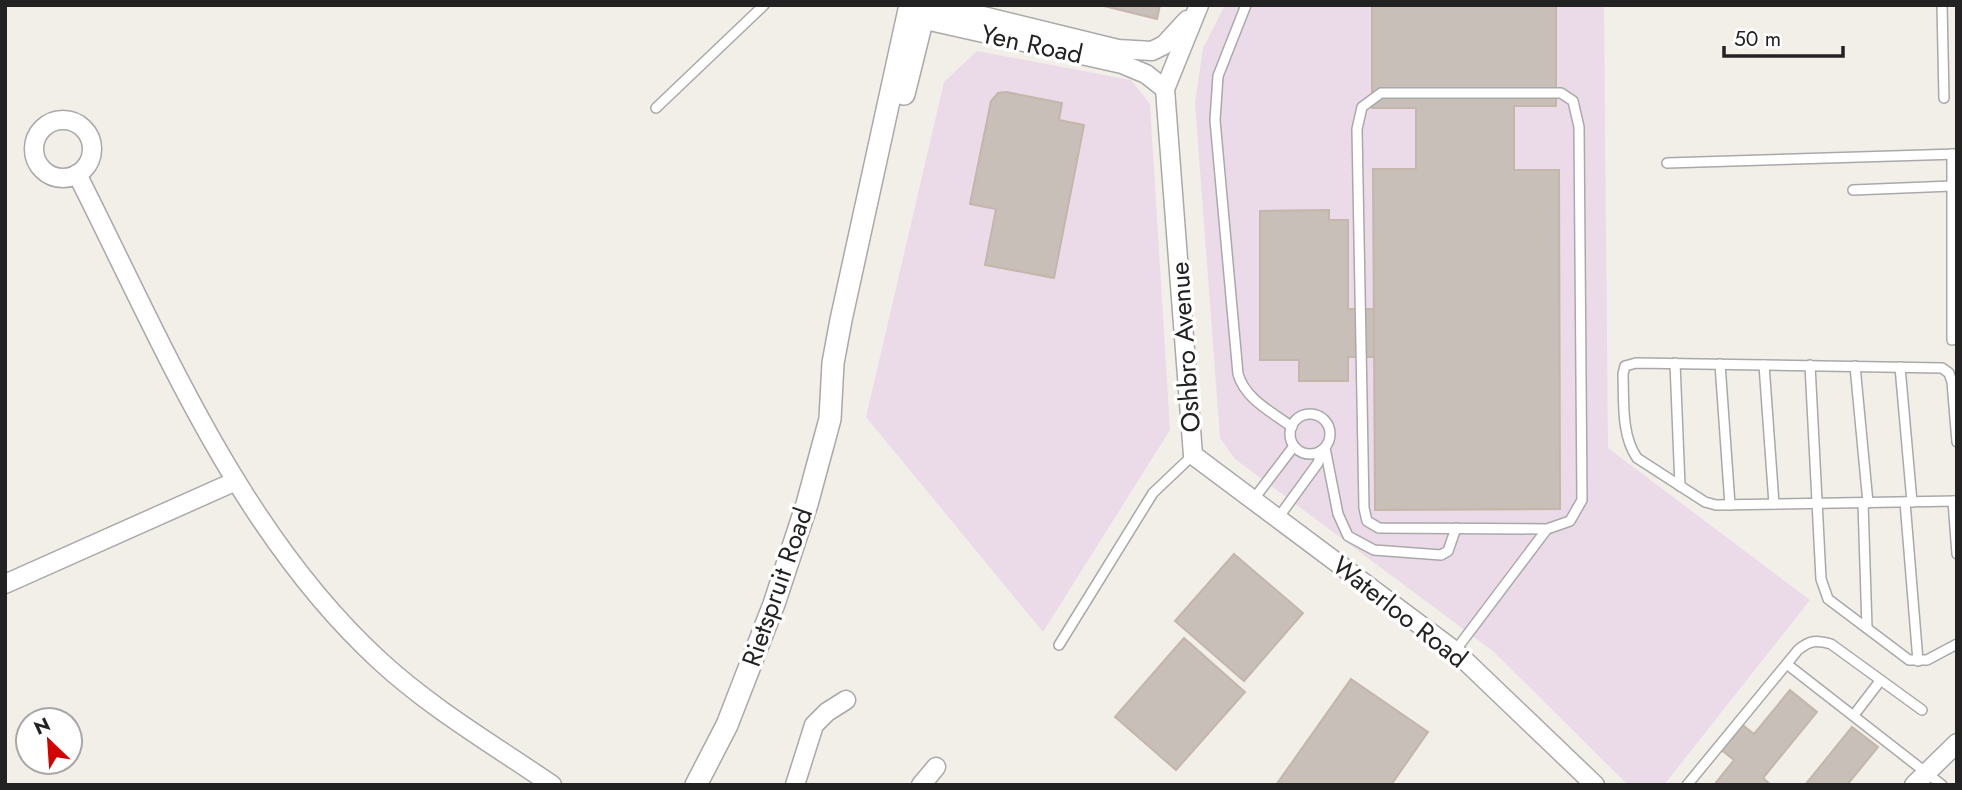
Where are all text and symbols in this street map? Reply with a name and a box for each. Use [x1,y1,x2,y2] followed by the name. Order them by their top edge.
[1724,14,1843,58] scale bar
[978,15,1086,73] street label: Yen Road
[1734,24,1781,54] text: 50 m
[1160,260,1210,434] street label: Oshbro Avenue
[732,502,822,672] street label: Rietspruit Road
[1324,547,1476,677] street label: Waterloo Road
[14,706,84,776] north arrow
[29,711,55,741] text: N

